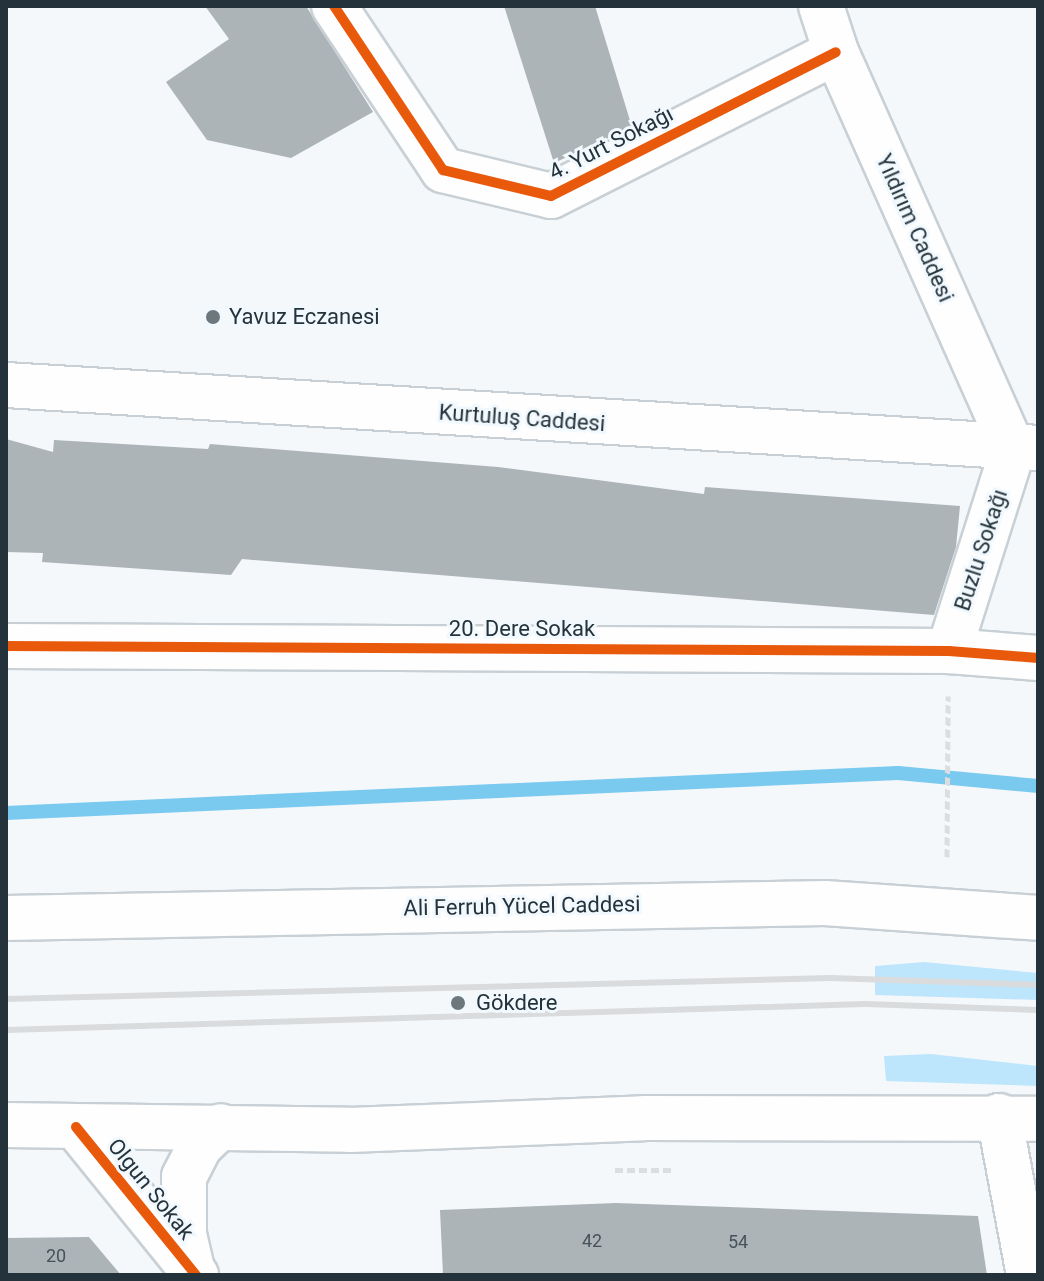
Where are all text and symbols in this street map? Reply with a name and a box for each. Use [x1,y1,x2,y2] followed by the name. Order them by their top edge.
[545,100,677,186] street label: 4. Yurt Sokağı
[871,150,959,306] street label: Yıldırım Caddesi
[229,304,380,330] place label: Yavuz Eczanesi
[204,308,222,326] marker: Yavuz Eczanesi
[438,399,606,437] street label: Kurtuluş Caddesi
[949,486,1013,614] street label: Buzlu Sokağı
[449,616,595,642] street label: 20. Dere Sokak
[403,891,641,921] street label: Ali Ferruh Yücel Caddesi
[476,990,557,1016] place label: Gökdere
[447,992,469,1014] marker: Gökdere
[102,1133,200,1245] street label: Olgun Sokak
[582,1230,602,1252] house number: 42
[728,1231,748,1253] house number: 54
[46,1245,66,1267] house number: 20

